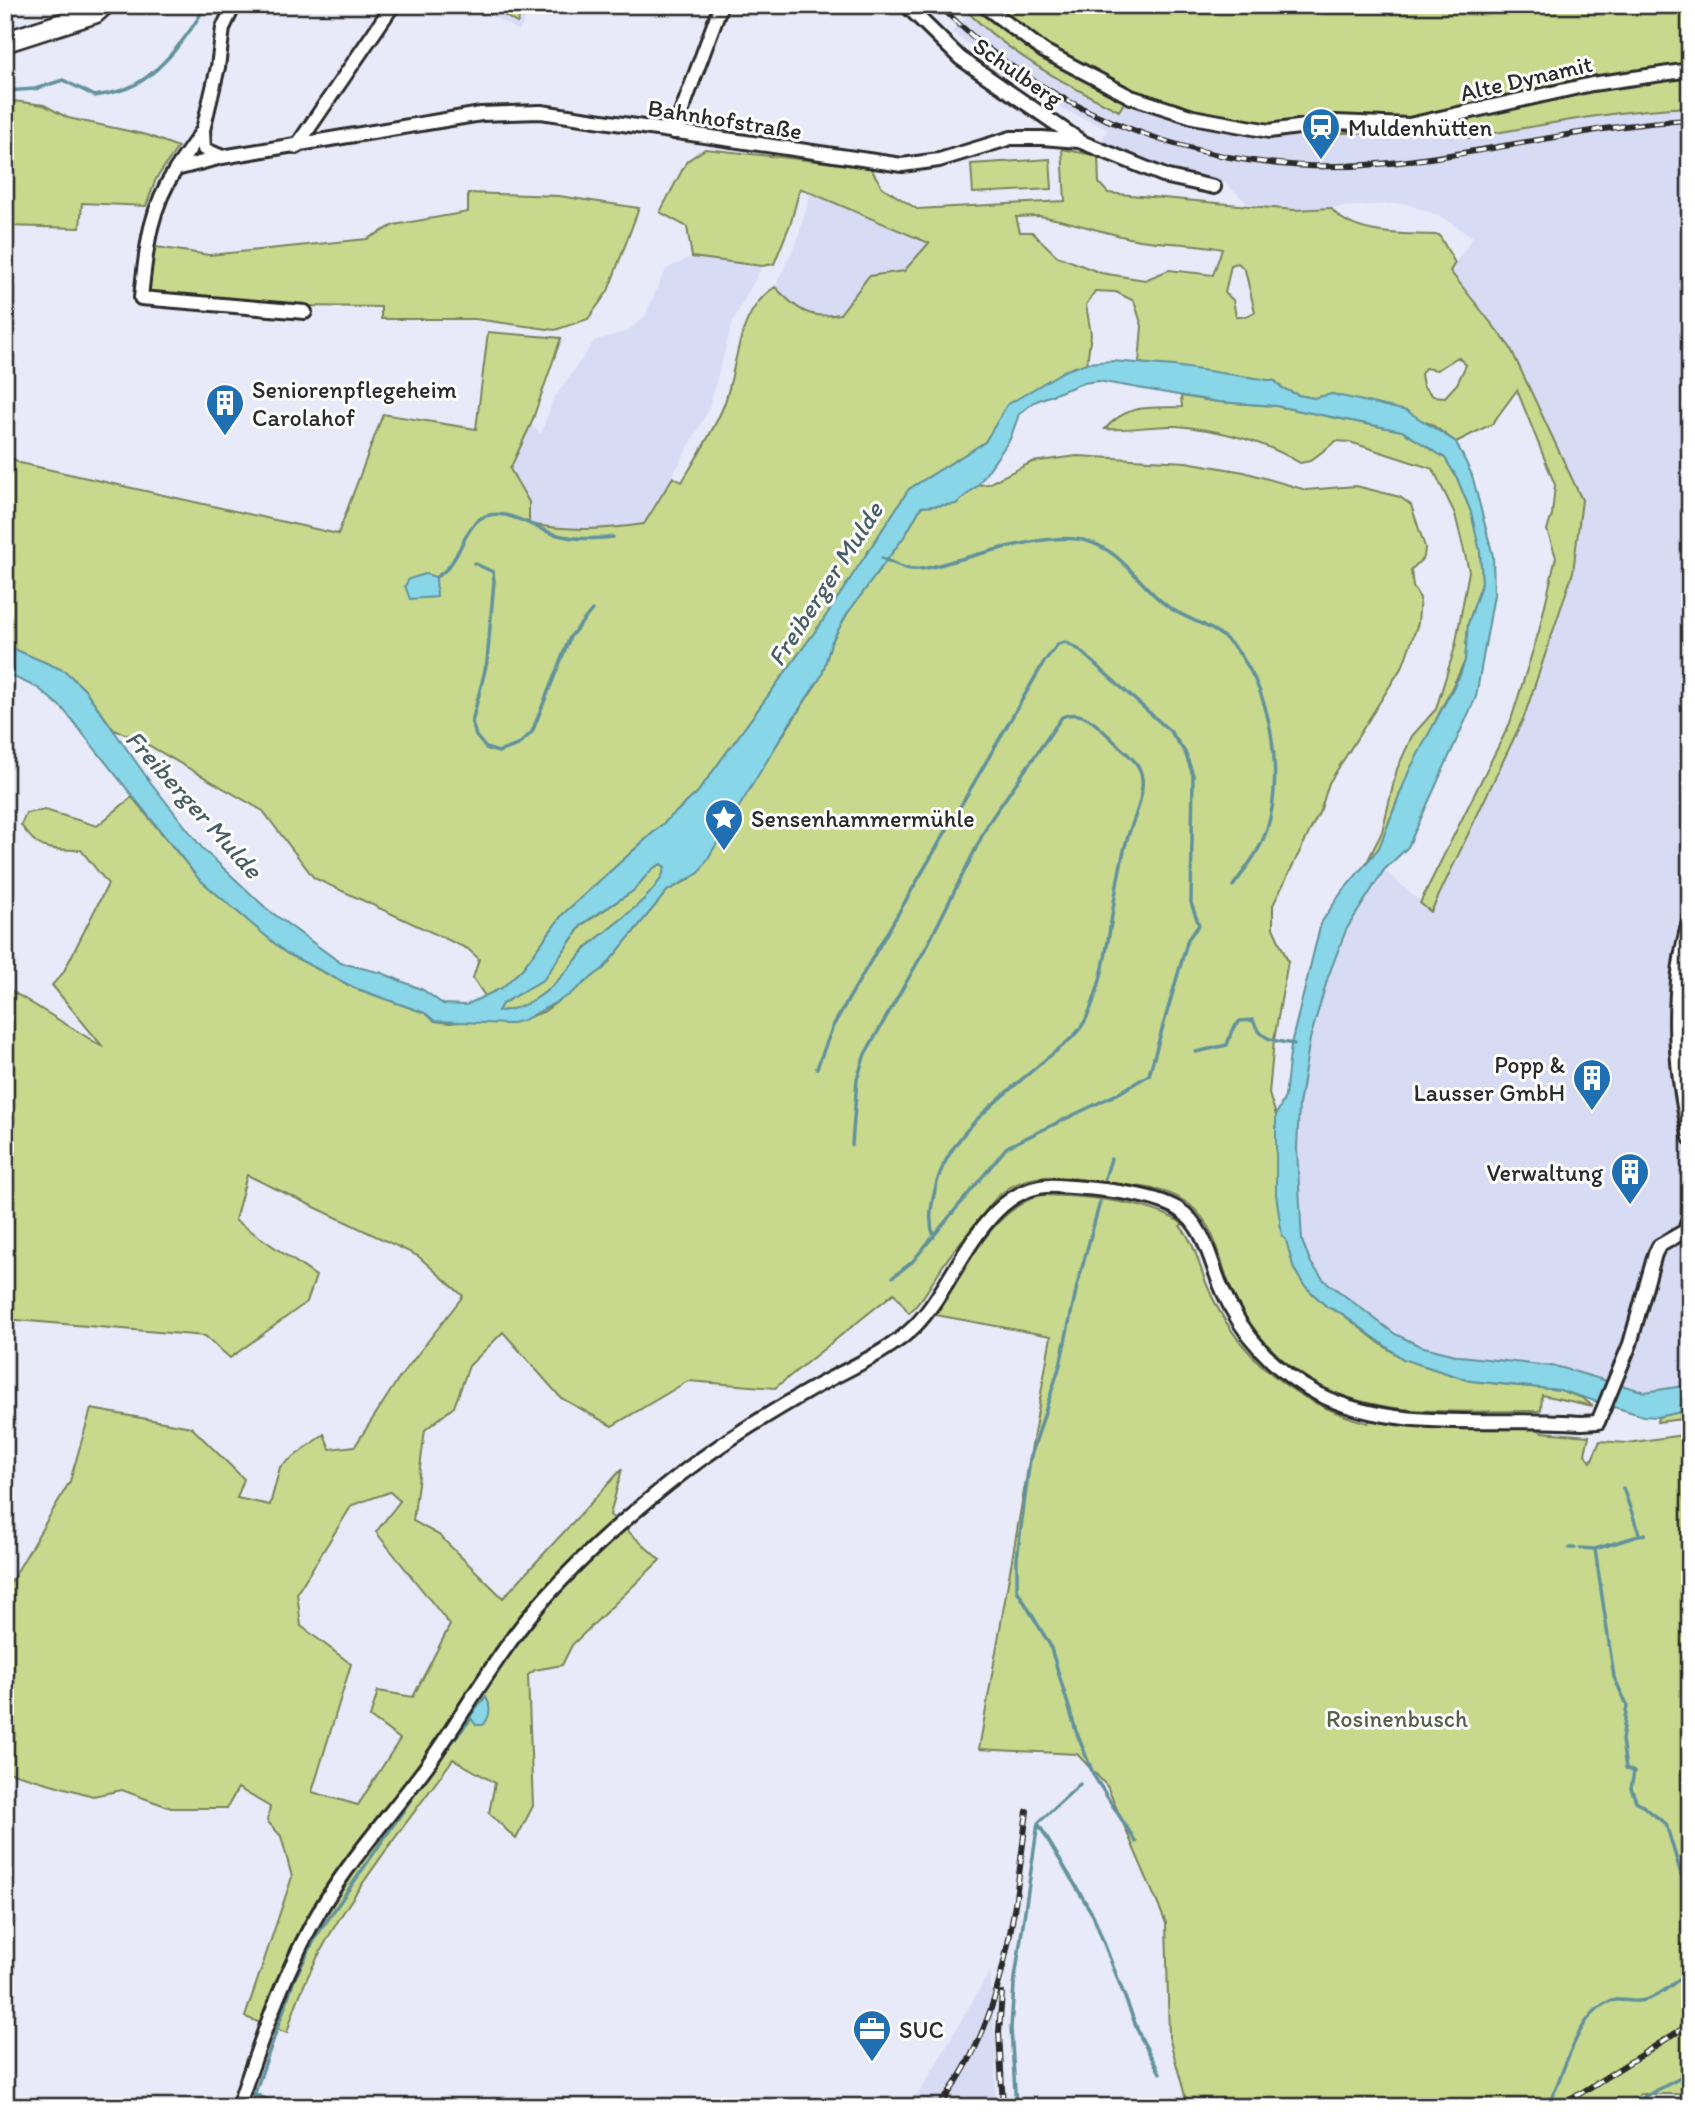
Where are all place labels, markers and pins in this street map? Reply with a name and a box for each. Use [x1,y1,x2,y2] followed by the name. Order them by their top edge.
[1300,106,1342,161] station icon: Muldenhütten
[1348,113,1493,142] place label: Muldenhütten
[252,375,457,432] place label: Seniorenpflegeheim Carolahof
[204,382,246,437] building icon: Seniorenpflegeheim Carolahof
[703,797,745,852] place icon: Sensenhammermühle
[751,804,975,833] place label: Sensenhammermühle
[1414,1050,1565,1107] place label: Popp & Lausser GmbH
[1571,1057,1613,1112] building icon: Popp & Lausser GmbH
[1609,1151,1651,1206] building icon: Verwaltung
[1486,1158,1604,1187] place label: Verwaltung
[851,2008,893,2063] office icon: SUC
[899,2015,944,2044] place label: SUC

